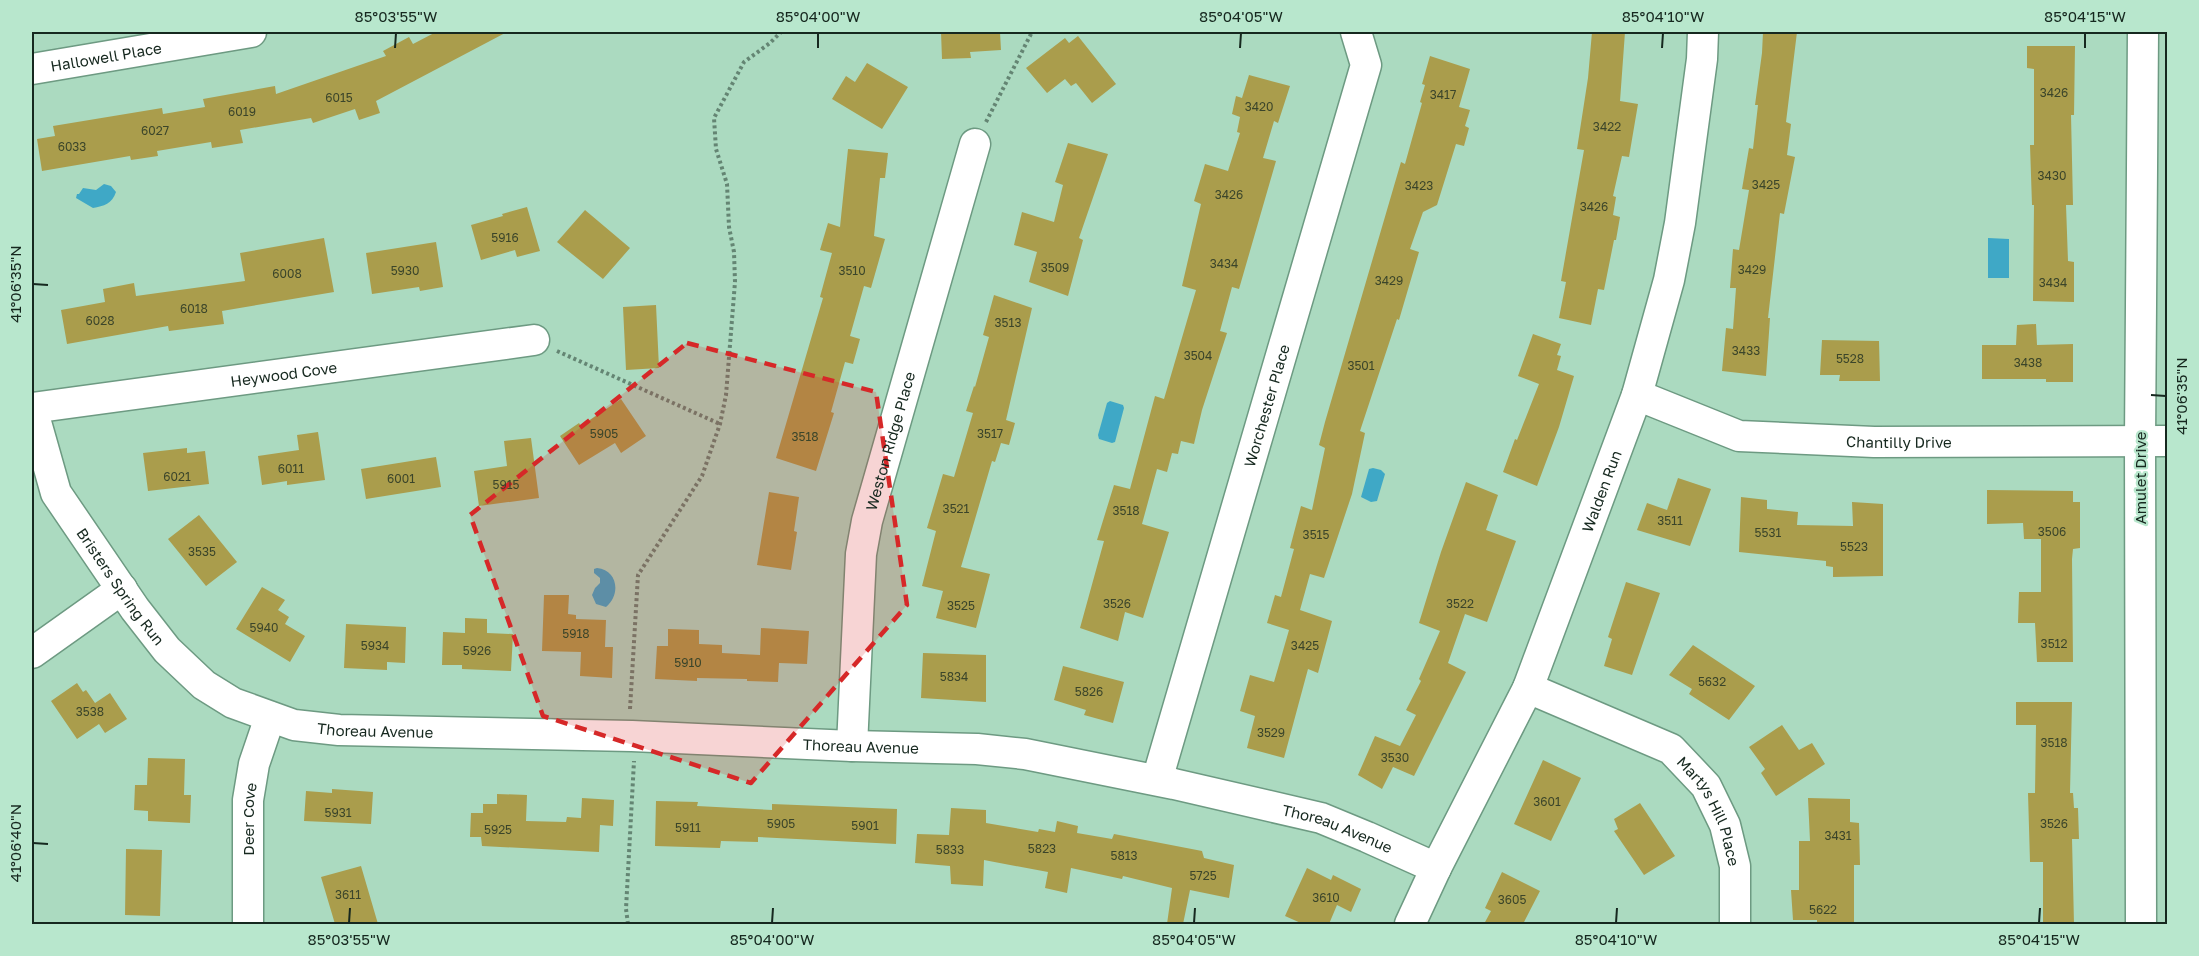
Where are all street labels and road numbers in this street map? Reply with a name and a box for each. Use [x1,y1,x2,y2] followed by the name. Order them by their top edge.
[49,38,163,75] street label: Hallowell Place
[1240,342,1293,469] street label: Worchester Place
[229,358,338,390] street label: Heywood Cove
[861,369,918,513] street label: Weston Ridge Place
[2131,431,2149,524] street label: Amulet Drive
[1846,432,1952,451] street label: Chantilly Drive
[1578,448,1625,535] street label: Walden Run
[73,524,169,648] street label: Bristers Spring Run
[316,719,434,741] street label: Thoreau Avenue
[802,735,919,757] street label: Thoreau Avenue
[1673,752,1744,868] street label: Martys Hill Place
[239,781,260,856] street label: Deer Cove
[1281,800,1396,856] street label: Thoreau Avenue

